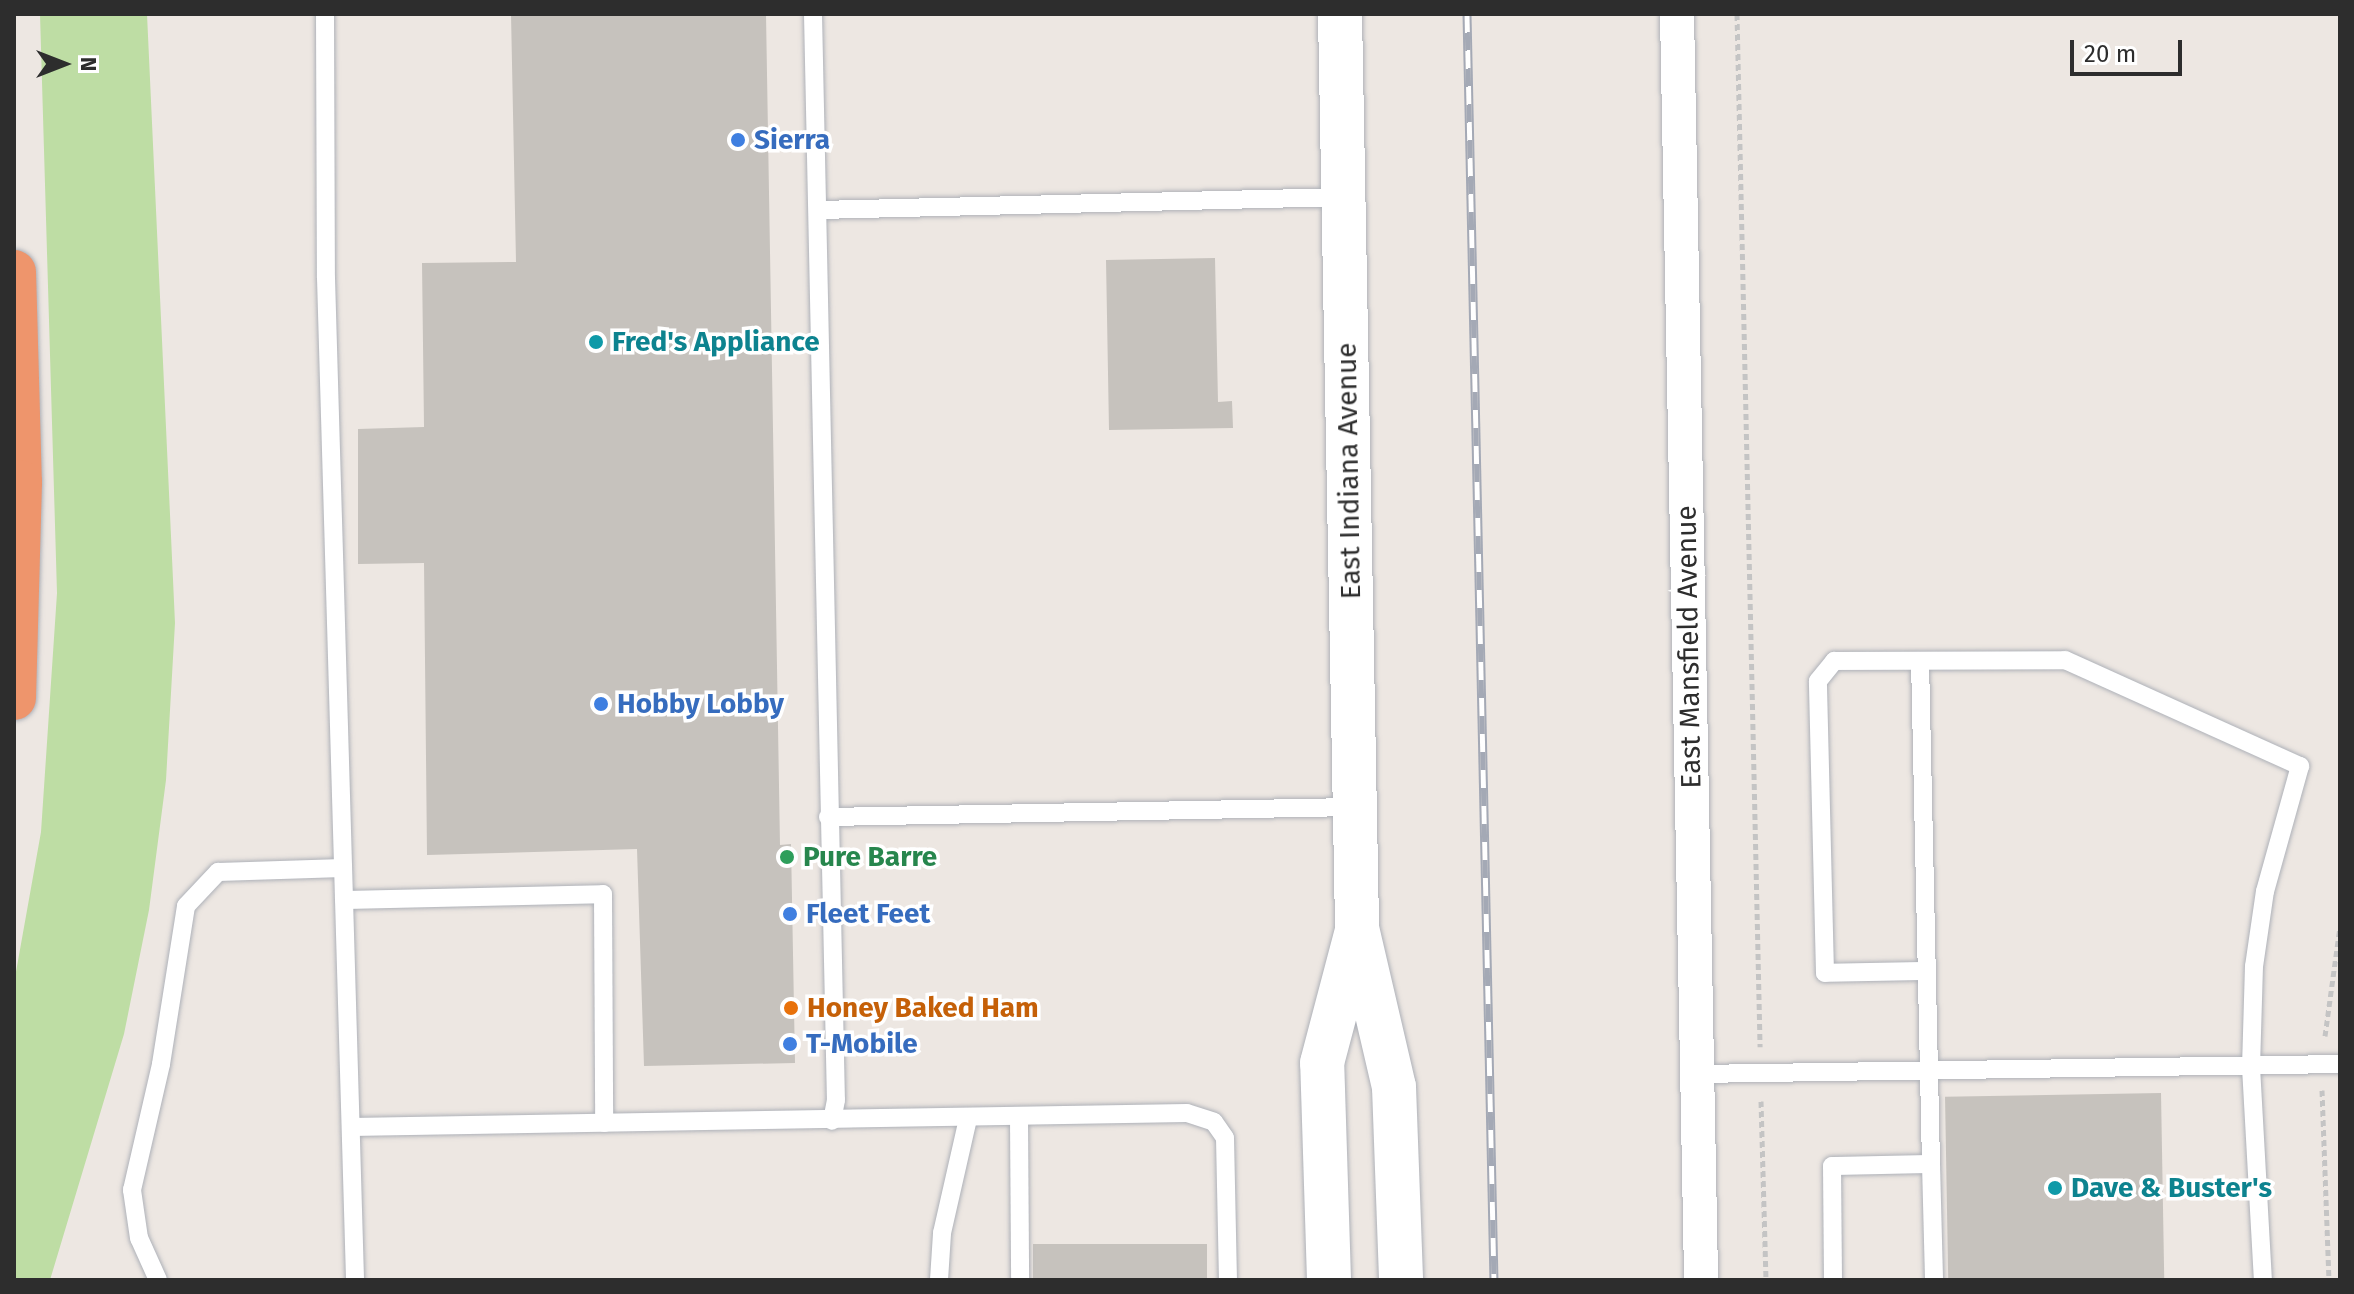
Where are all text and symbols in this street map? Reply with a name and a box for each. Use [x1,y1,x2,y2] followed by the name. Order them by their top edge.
[24,24,104,104] north arrow
[2074,24,2186,74] scale bar
[2084,40,2136,68] text: 20 m
[75,57,102,71] text: N
[754,123,830,157] place label: Sierra
[729,131,747,149] marker: Sierra
[612,325,820,359] place label: Fred's Appliance
[587,333,605,351] marker: Fred's Appliance
[1330,342,1368,600] street label: East Indiana Avenue
[1670,505,1708,789] street label: East Mansfield Avenue
[617,687,784,721] place label: Hobby Lobby
[592,695,610,713] marker: Hobby Lobby
[803,840,937,874] place label: Pure Barre
[778,848,796,866] marker: Pure Barre
[806,897,930,931] place label: Fleet Feet
[781,905,799,923] marker: Fleet Feet
[807,991,1039,1025] place label: Honey Baked Ham
[782,999,800,1017] marker: Honey Baked Ham
[806,1027,918,1061] place label: T-Mobile
[781,1035,799,1053] marker: T-Mobile
[2071,1171,2272,1205] place label: Dave & Buster's
[2046,1179,2064,1197] marker: Dave & Buster's

